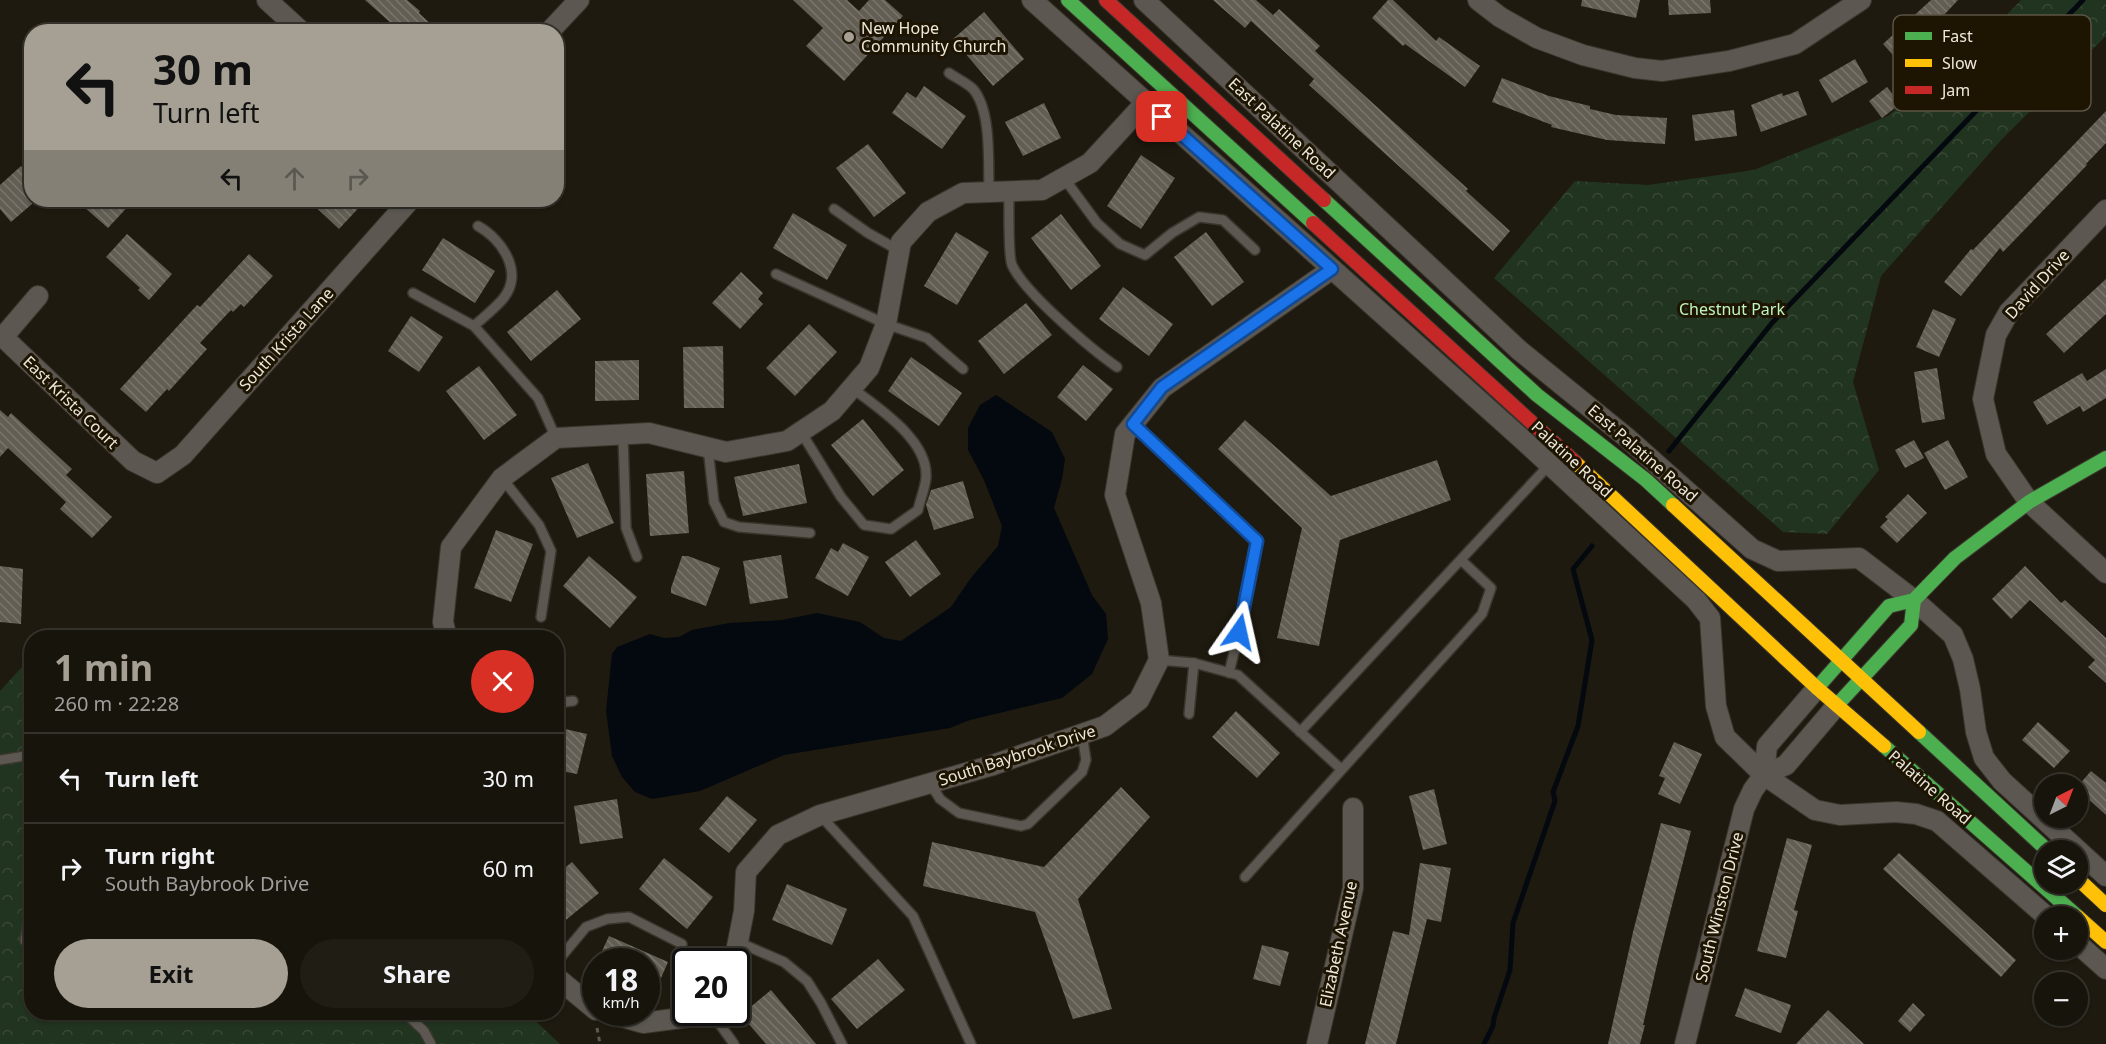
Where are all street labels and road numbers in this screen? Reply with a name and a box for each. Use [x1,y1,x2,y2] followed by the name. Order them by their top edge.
[1224,73,1340,183] street label: East Palatine Road
[2000,245,2074,323] street label: David Drive
[234,283,338,395] street label: South Krista Lane
[18,351,124,453] street label: East Krista Court
[1583,399,1703,507] street label: East Palatine Road
[1527,416,1617,502] street label: Palatine Road
[936,719,1098,791] street label: South Baybrook Drive
[1884,745,1976,829] street label: Palatine Road
[1690,830,1748,984] street label: South Winston Drive
[1314,879,1362,1009] street label: Elizabeth Avenue

